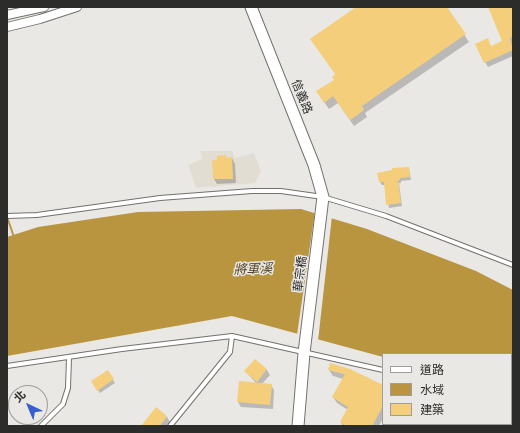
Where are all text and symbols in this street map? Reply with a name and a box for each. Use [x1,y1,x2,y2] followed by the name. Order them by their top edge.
[288,78,314,116] street label: 信義路
[292,255,310,293] street label: 華宗橋
[233,262,273,278] water label: 將軍溪
[382,353,512,425] legend
[420,363,444,378] text: 道路
[420,383,444,398] text: 水域
[8,385,48,425] north arrow
[12,388,28,405] text: 北
[420,403,444,418] text: 建築

